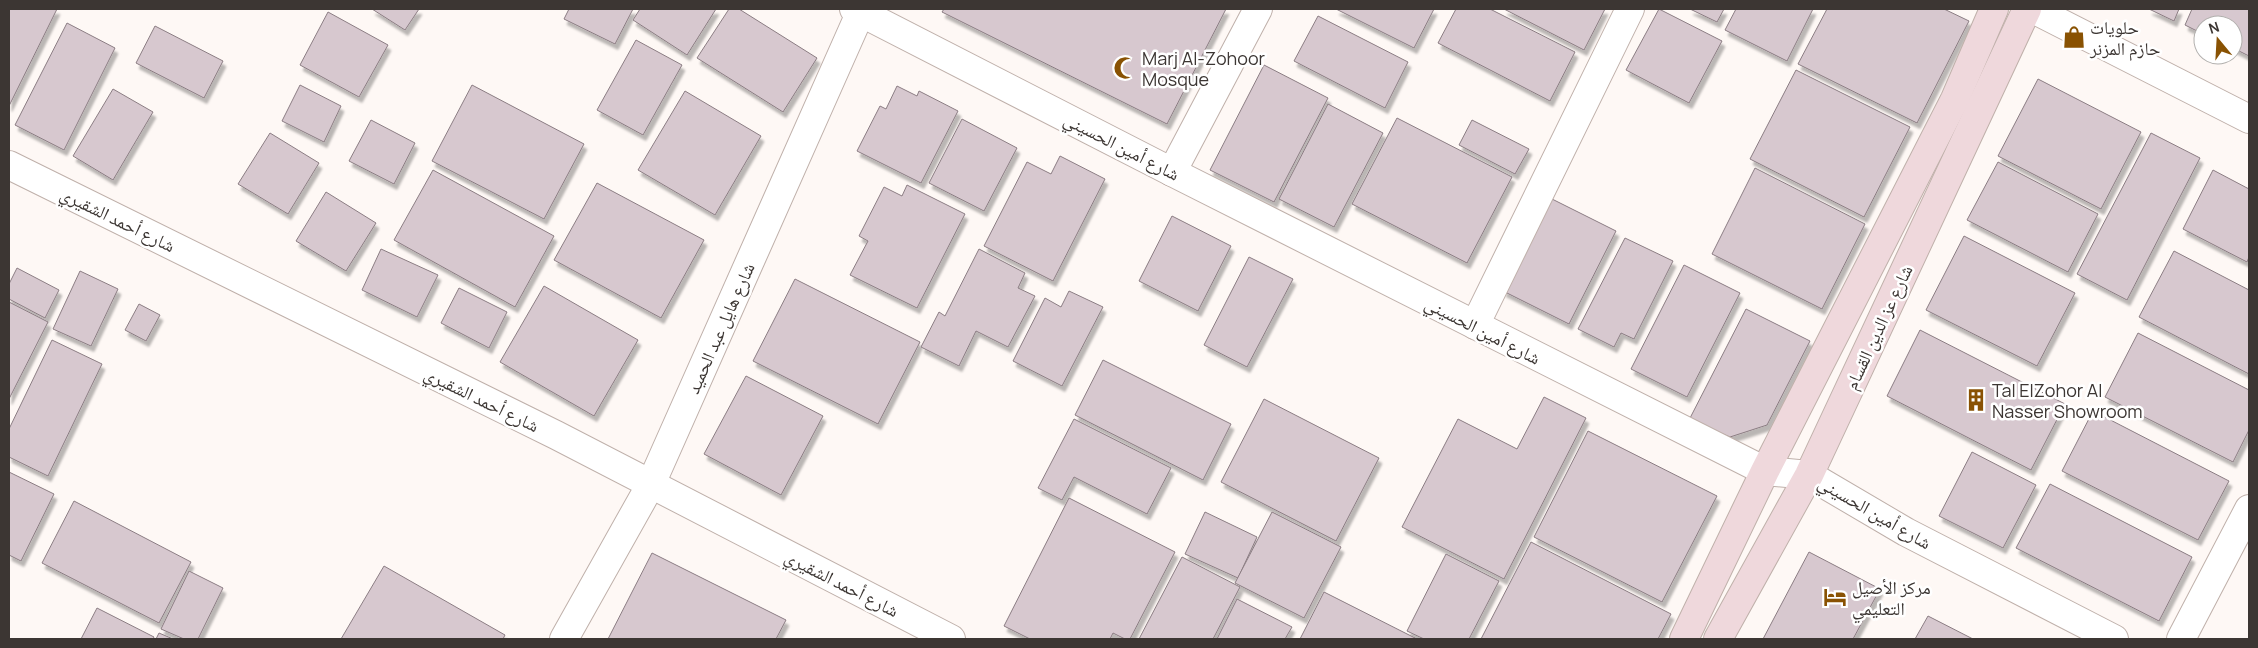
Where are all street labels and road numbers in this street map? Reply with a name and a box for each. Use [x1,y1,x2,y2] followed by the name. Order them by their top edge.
[1058,106,1184,189] street label: شارع أمين الحسيني
[55,181,179,260] street label: شارع أحمد الشقيري
[680,259,760,397] street label: شارع هايل عبد الحميد
[1839,261,1918,394] street label: شارع عز الدين القسام
[1419,290,1545,373] street label: شارع أمين الحسيني
[419,361,543,440] street label: شارع أحمد الشقيري
[1812,470,1936,557] street label: شارع أمين الحسيني
[779,544,903,625] street label: شارع أحمد الشقيري

